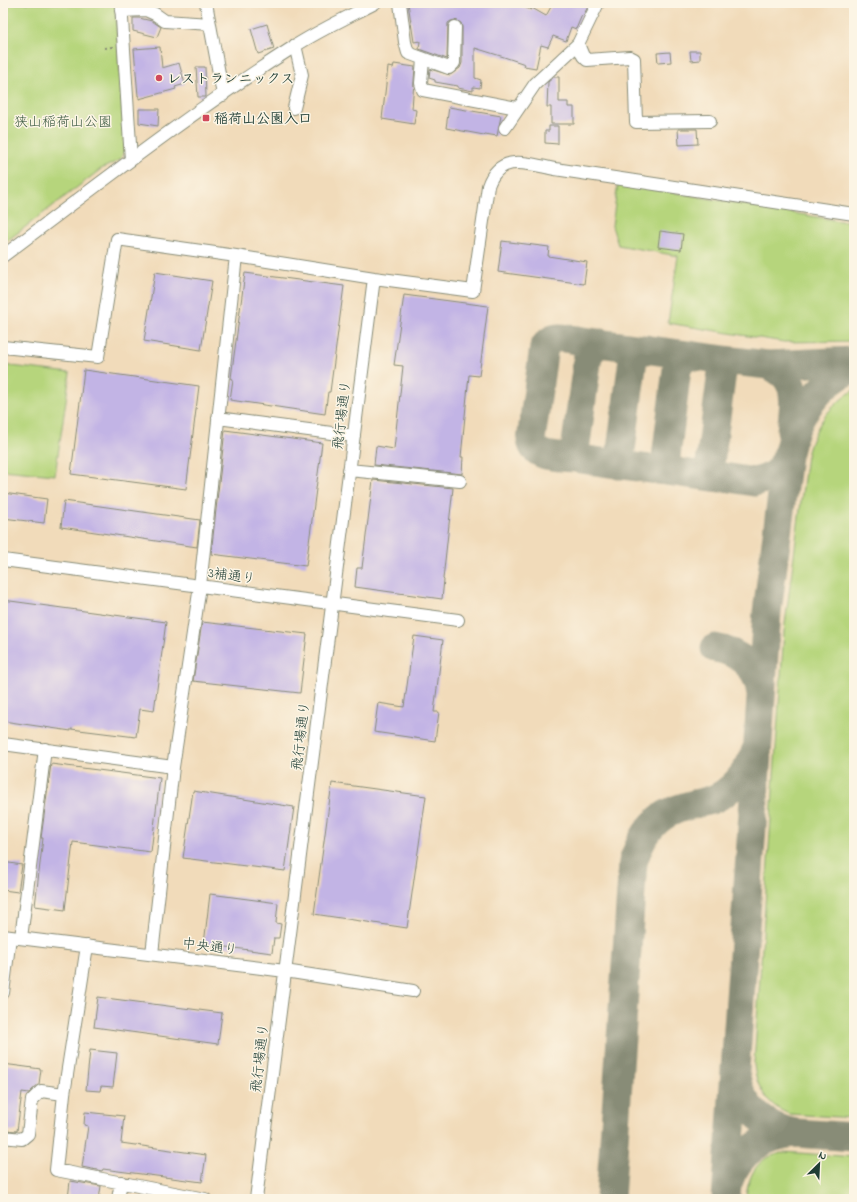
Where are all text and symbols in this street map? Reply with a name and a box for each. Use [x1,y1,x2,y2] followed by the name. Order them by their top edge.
[167,69,294,90] place label: レストランニックス
[154,73,164,83] marker: レストランニックス
[214,109,312,130] place label: 稲荷山公園入口
[14,112,112,133] park label: 狭山稲荷山公園
[201,113,211,123] marker: 稲荷山公園入口
[328,379,357,451] street label: 飛行場通り
[207,563,257,590] street label: 3補通り
[287,700,316,772] street label: 飛行場通り
[181,934,239,961] street label: 中央通り
[246,1022,275,1094] street label: 飛行場通り
[799,1144,839,1184] north arrow
[816,1147,829,1165] text: N

